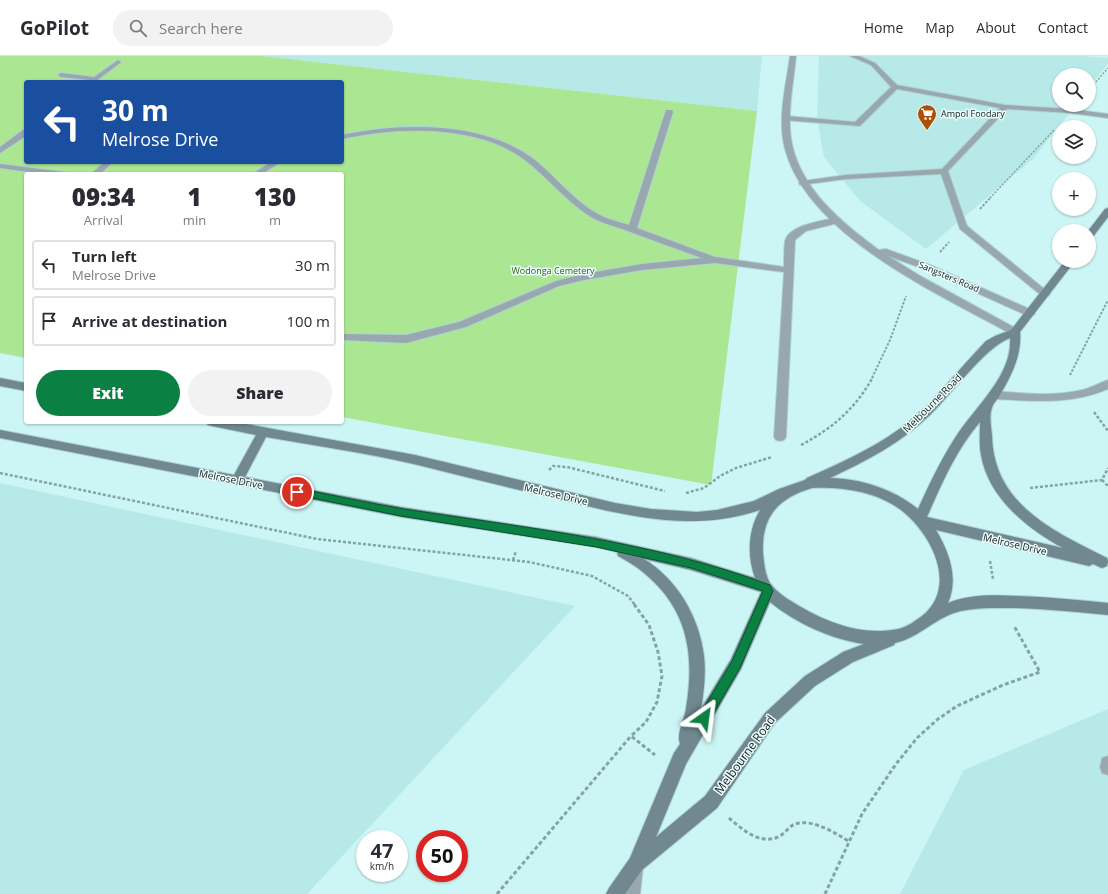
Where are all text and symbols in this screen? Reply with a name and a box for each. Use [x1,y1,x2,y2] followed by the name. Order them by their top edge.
[113,10,393,46] search box
[20,15,89,41] text: GoPilot
[127,17,149,39] icon: search
[159,18,243,38] text: Search here
[864,18,903,37] text: Home
[925,18,954,37] text: Map
[976,18,1016,37] text: About
[1038,18,1088,37] text: Contact
[1052,68,1096,268] map controls
[1052,68,1096,112] button: search
[102,91,169,129] text: 30 m
[36,96,88,148] icon: left
[916,103,938,131] supermarket icon: Ampol Foodary
[941,107,1005,120] place label: Ampol Foodary
[1052,120,1096,164] button: layers
[102,127,218,151] text: Melrose Drive
[1052,172,1096,216] button: +
[72,180,135,213] text: 09:34
[187,180,202,213] text: 1
[254,180,296,213] text: 130
[84,211,123,229] text: Arrival
[183,211,206,229] text: min
[269,211,281,229] text: m
[1052,224,1096,268] button: −
[72,246,137,266] text: Turn left
[38,254,60,276] icon: left
[295,255,330,275] text: 30 m
[917,258,982,295] street label: Sangsters Road
[512,264,595,277] park label: Wodonga Cemetery
[72,266,156,284] text: Melrose Drive
[38,310,60,332] icon: arrive
[72,311,227,331] text: Arrive at destination
[286,311,330,331] text: 100 m
[36,370,180,416] button: Exit
[188,370,332,416] button: Share
[900,371,964,435] street label: Melbourne Road
[198,466,264,492] street label: Melrose Drive
[280,475,314,509] pin
[523,480,589,508] street label: Melrose Drive
[286,481,308,503] icon: arrive
[982,530,1048,558] street label: Melrose Drive
[683,697,725,739] position arrow
[710,712,779,797] street label: Melbourne Road
[416,830,468,882] speed limit sign: 50
[371,837,393,864] text: 47
[370,859,394,873] text: km/h

